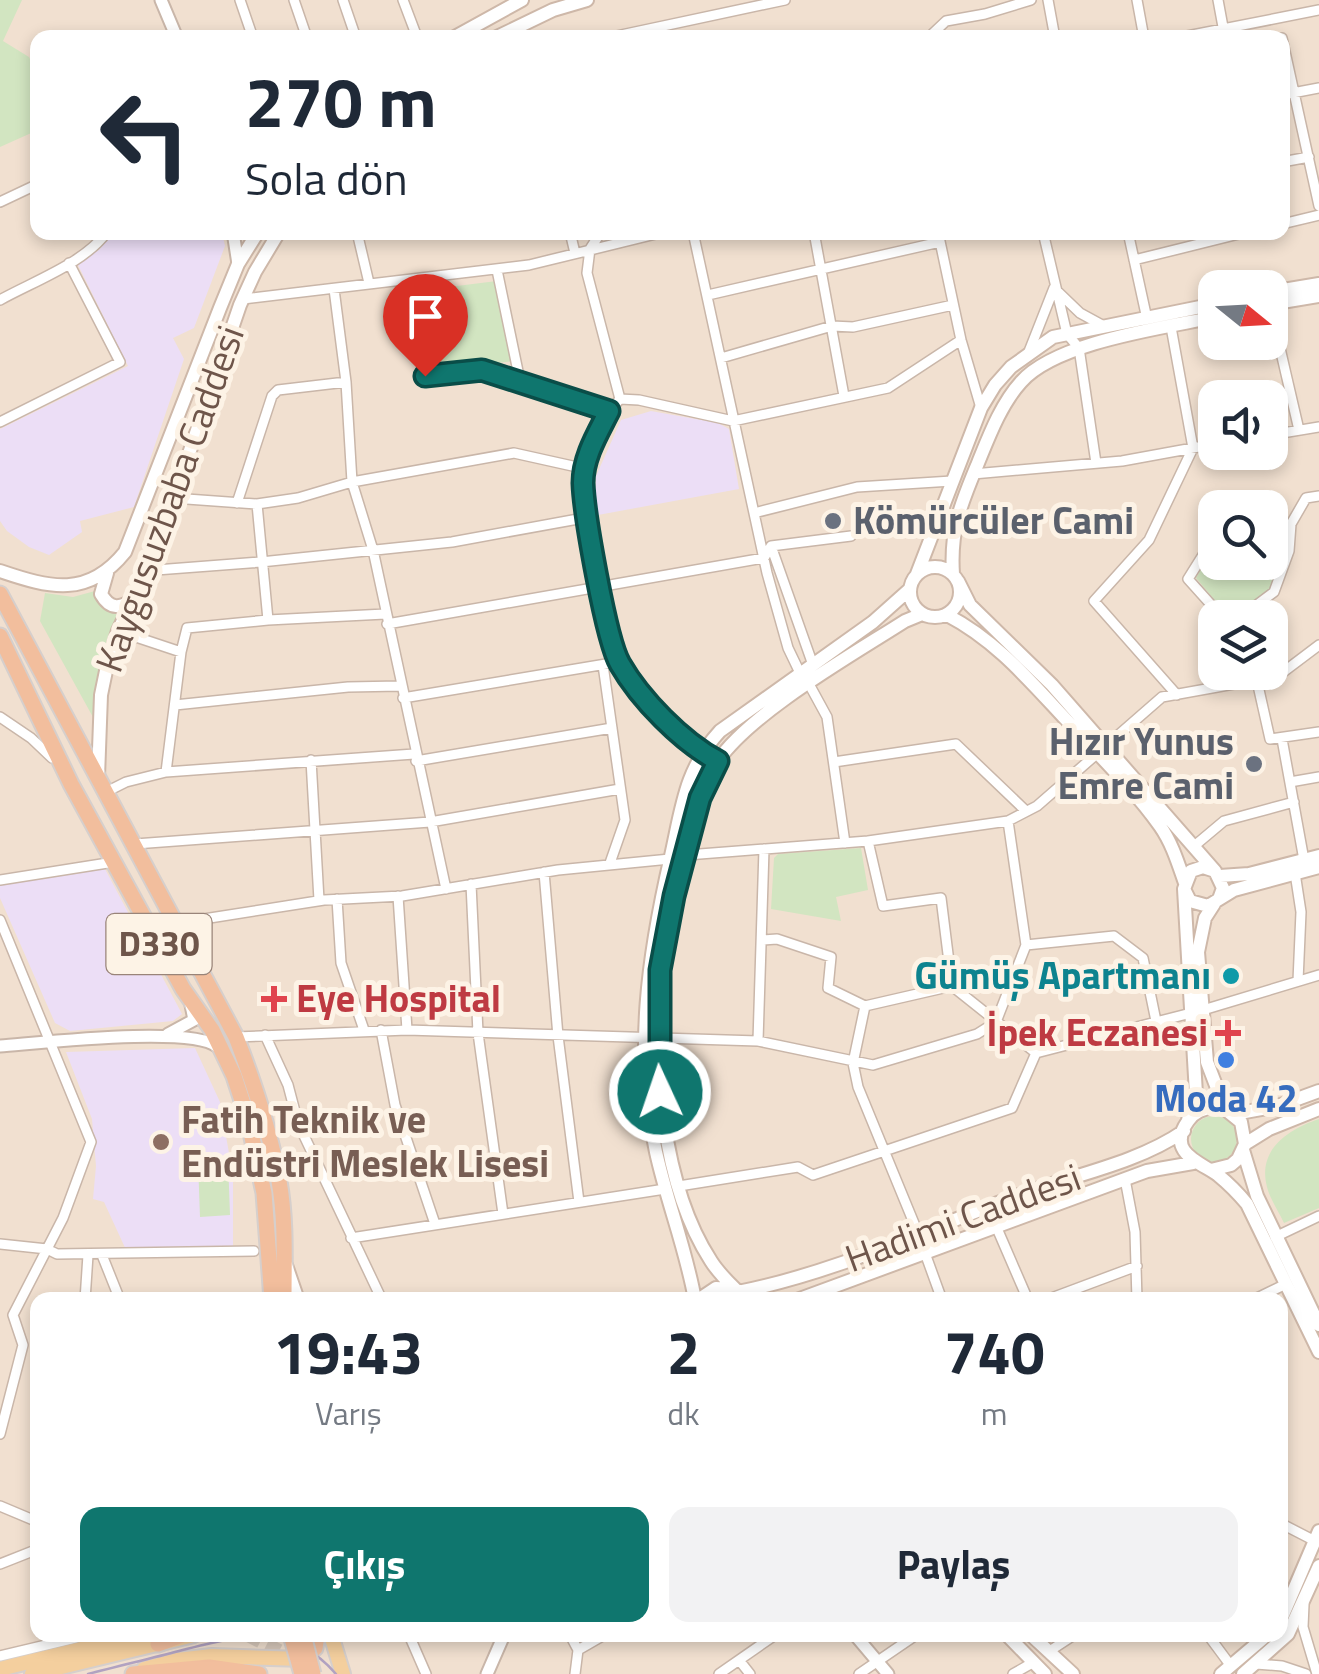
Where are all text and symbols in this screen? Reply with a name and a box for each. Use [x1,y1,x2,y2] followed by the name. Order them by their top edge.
[245,48,437,154] text: 270 m
[80,70,210,200] icon: left
[245,144,408,212] text: Sola dön
[1198,270,1288,360] north arrow
[1198,270,1288,690] map controls
[383,274,468,377] pin
[398,289,453,344] icon: arrive
[79,317,259,680] street label: Kaygusuzbaba Caddesi
[1198,380,1288,470] button: sound
[1198,490,1288,580] button: search
[853,491,1134,549] place label: Kömürcüler Cami
[822,510,844,532] marker: Kömürcüler Cami
[1198,600,1288,690] button: layers
[1049,712,1234,814] place label: Hızır Yunus Emre Cami
[1243,753,1265,775] marker: Hızır Yunus Emre Cami
[106,914,212,974] road number: D330
[915,946,1211,1004] place label: Gümüş Apartmanı
[1220,965,1242,987] marker: Gümüş Apartmanı
[296,969,501,1027] place label: Eye Hospital
[261,986,287,1012] marker: Eye Hospital
[987,1003,1208,1061] place label: İpek Eczanesi
[1217,1022,1239,1044] marker: İpek Eczanesi
[608,1040,712,1144] position arrow
[1215,1049,1237,1071] marker: Moda 42
[1154,1069,1298,1127] place label: Moda 42
[181,1090,549,1192] place label: Fatih Teknik ve Endüstri Meslek Lisesi
[150,1131,172,1153] marker: Fatih Teknik ve Endüstri Meslek Lisesi
[837,1148,1088,1286] street label: Hadimi Caddesi
[273,1306,423,1397] text: 19:43
[667,1306,700,1397] text: 2
[944,1306,1045,1397] text: 740
[315,1389,382,1437] text: Varış
[667,1389,700,1437] text: dk
[981,1389,1008,1437] text: m
[80,1507,649,1622] button: Çıkış
[669,1507,1238,1622] button: Paylaş

